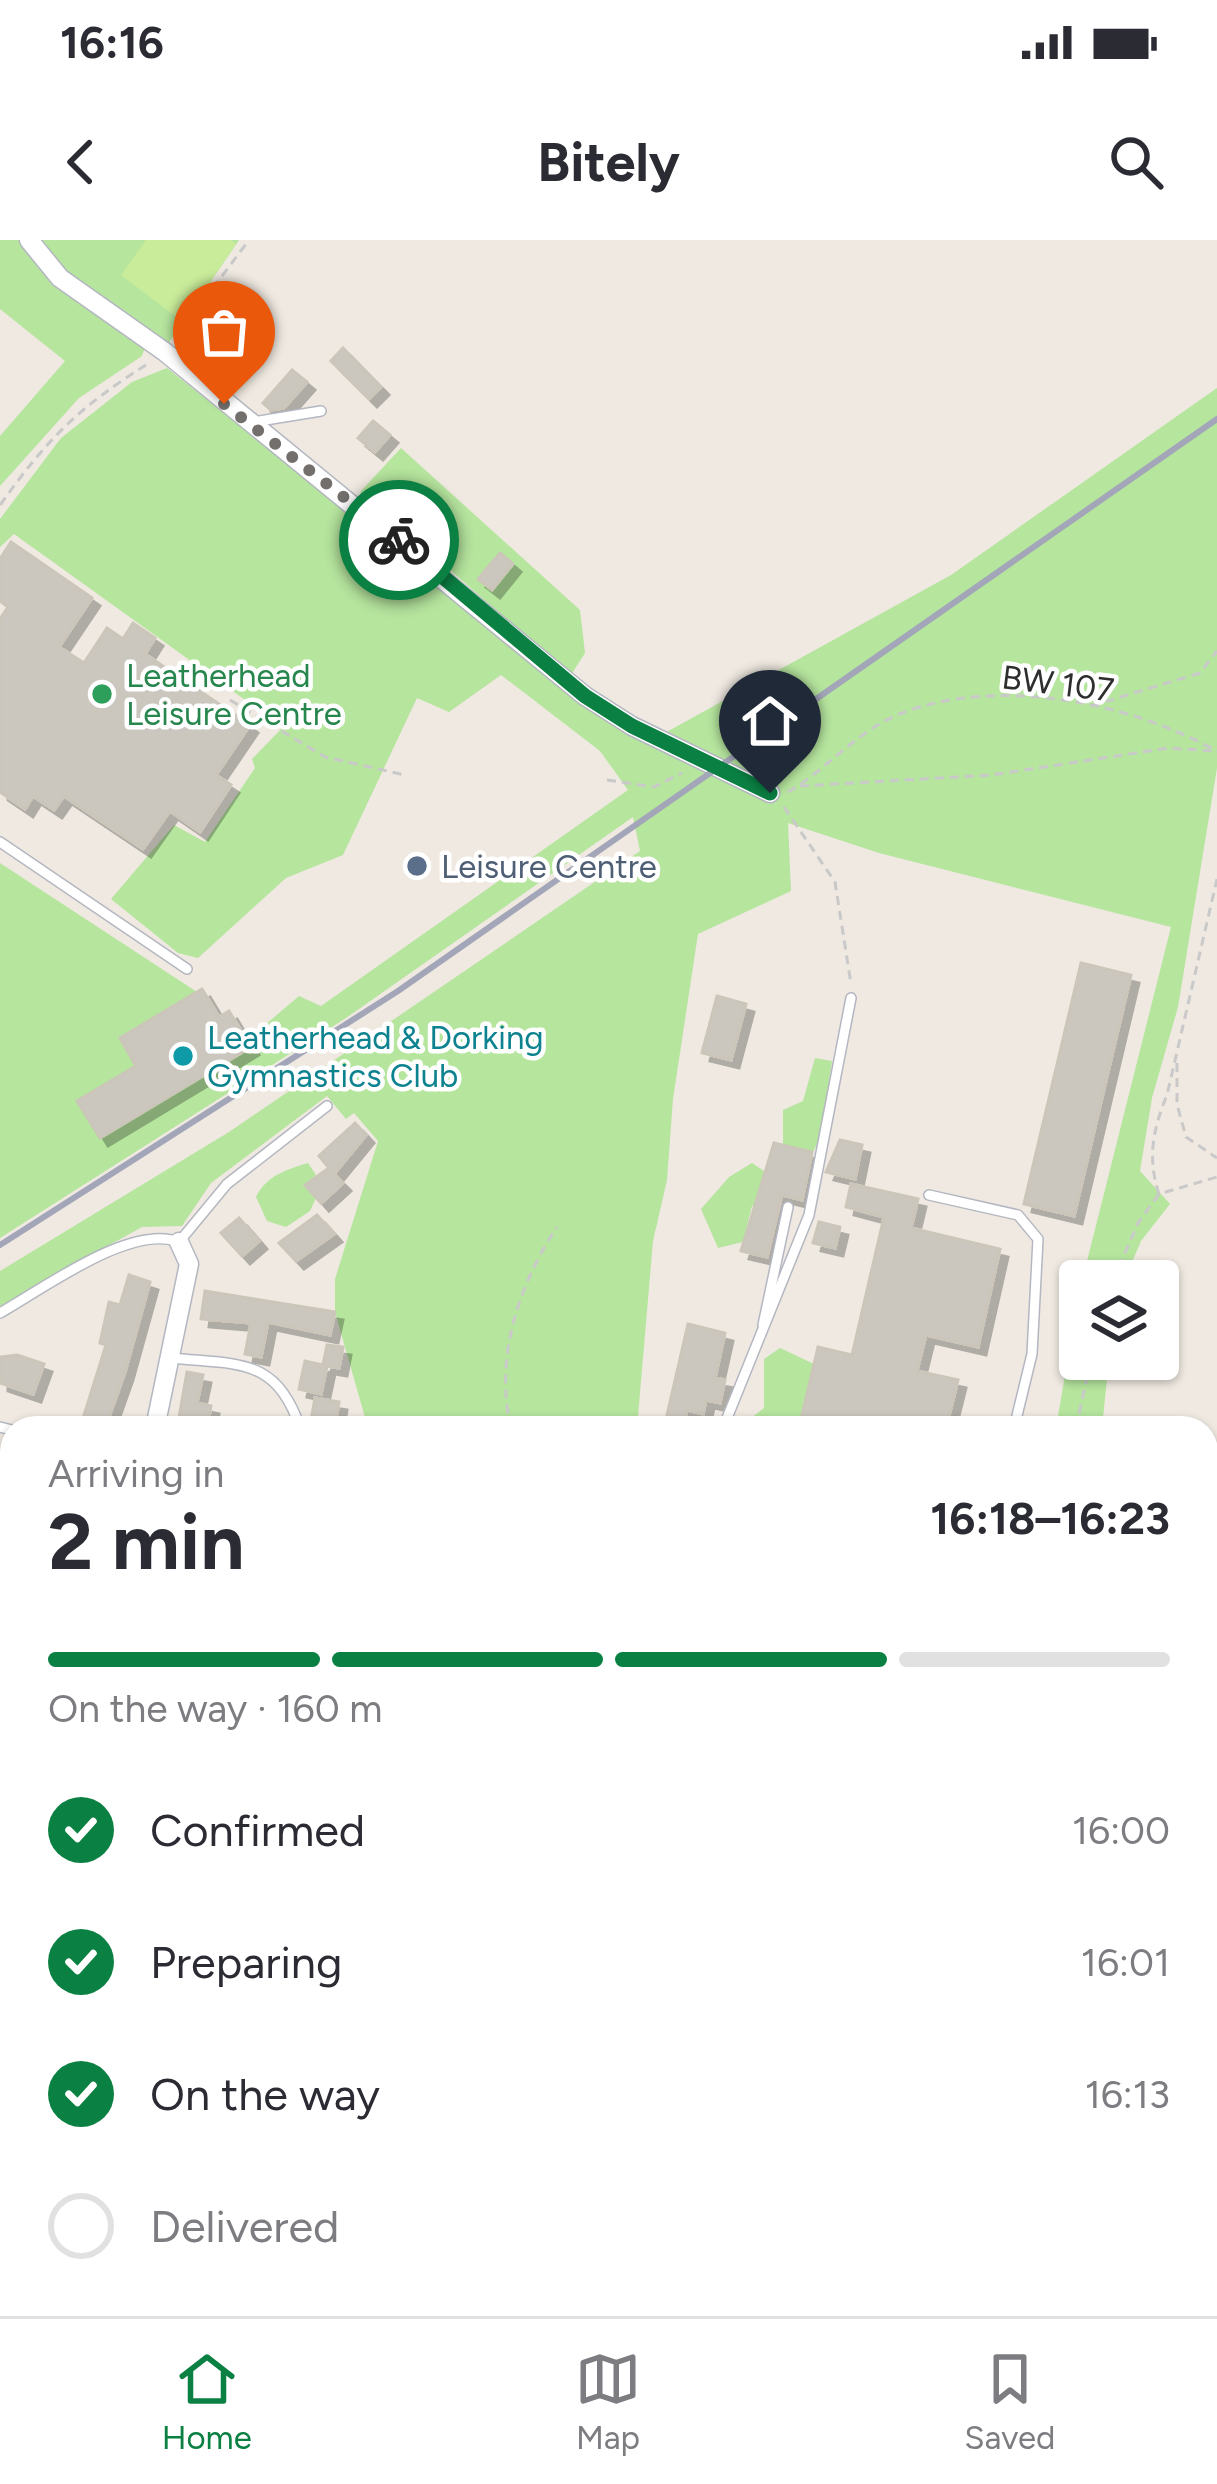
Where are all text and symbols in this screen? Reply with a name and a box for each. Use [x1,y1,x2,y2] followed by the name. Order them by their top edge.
[60,15,164,69] text: 16:16
[48,129,114,195] icon: back
[1103,129,1169,195] icon: search
[537,130,680,195] text: Bitely
[173,281,275,404] pin
[191,299,257,365] icon: bag
[339,480,459,600] courier
[366,507,432,573] icon: bike
[126,656,342,733] place label: Leatherhead Leisure Centre
[1000,657,1116,710] street label: BW 107
[719,670,821,793] pin
[89,681,115,707] marker: Leatherhead Leisure Centre
[737,688,803,754] icon: home
[441,847,657,886] place label: Leisure Centre
[404,853,430,879] marker: Leisure Centre
[207,1018,544,1095] place label: Leatherhead & Dorking Gymnastics Club
[170,1043,196,1069] marker: Leatherhead & Dorking Gymnastics Club
[1059,1260,1179,1380] map controls
[1059,1260,1179,1380] button: layers
[48,1450,224,1497] text: Arriving in
[930,1491,1170,1545] text: 16:18–16:23
[48,1495,244,1589] text: 2 min
[48,1685,383,1732] text: On the way · 160 m
[48,1797,114,1863] icon: check
[150,1803,365,1857] text: Confirmed
[1072,1807,1170,1854] text: 16:00
[48,1929,114,1995] icon: check
[150,1935,342,1989] text: Preparing
[1081,1939,1170,1986] text: 16:01
[48,2061,114,2127] icon: check
[150,2067,380,2121] text: On the way
[1085,2071,1170,2118] text: 16:13
[150,2199,339,2253] text: Delivered
[162,2346,252,2457] tab: Home
[575,2346,641,2457] tab: Map
[964,2346,1055,2457] tab: Saved

